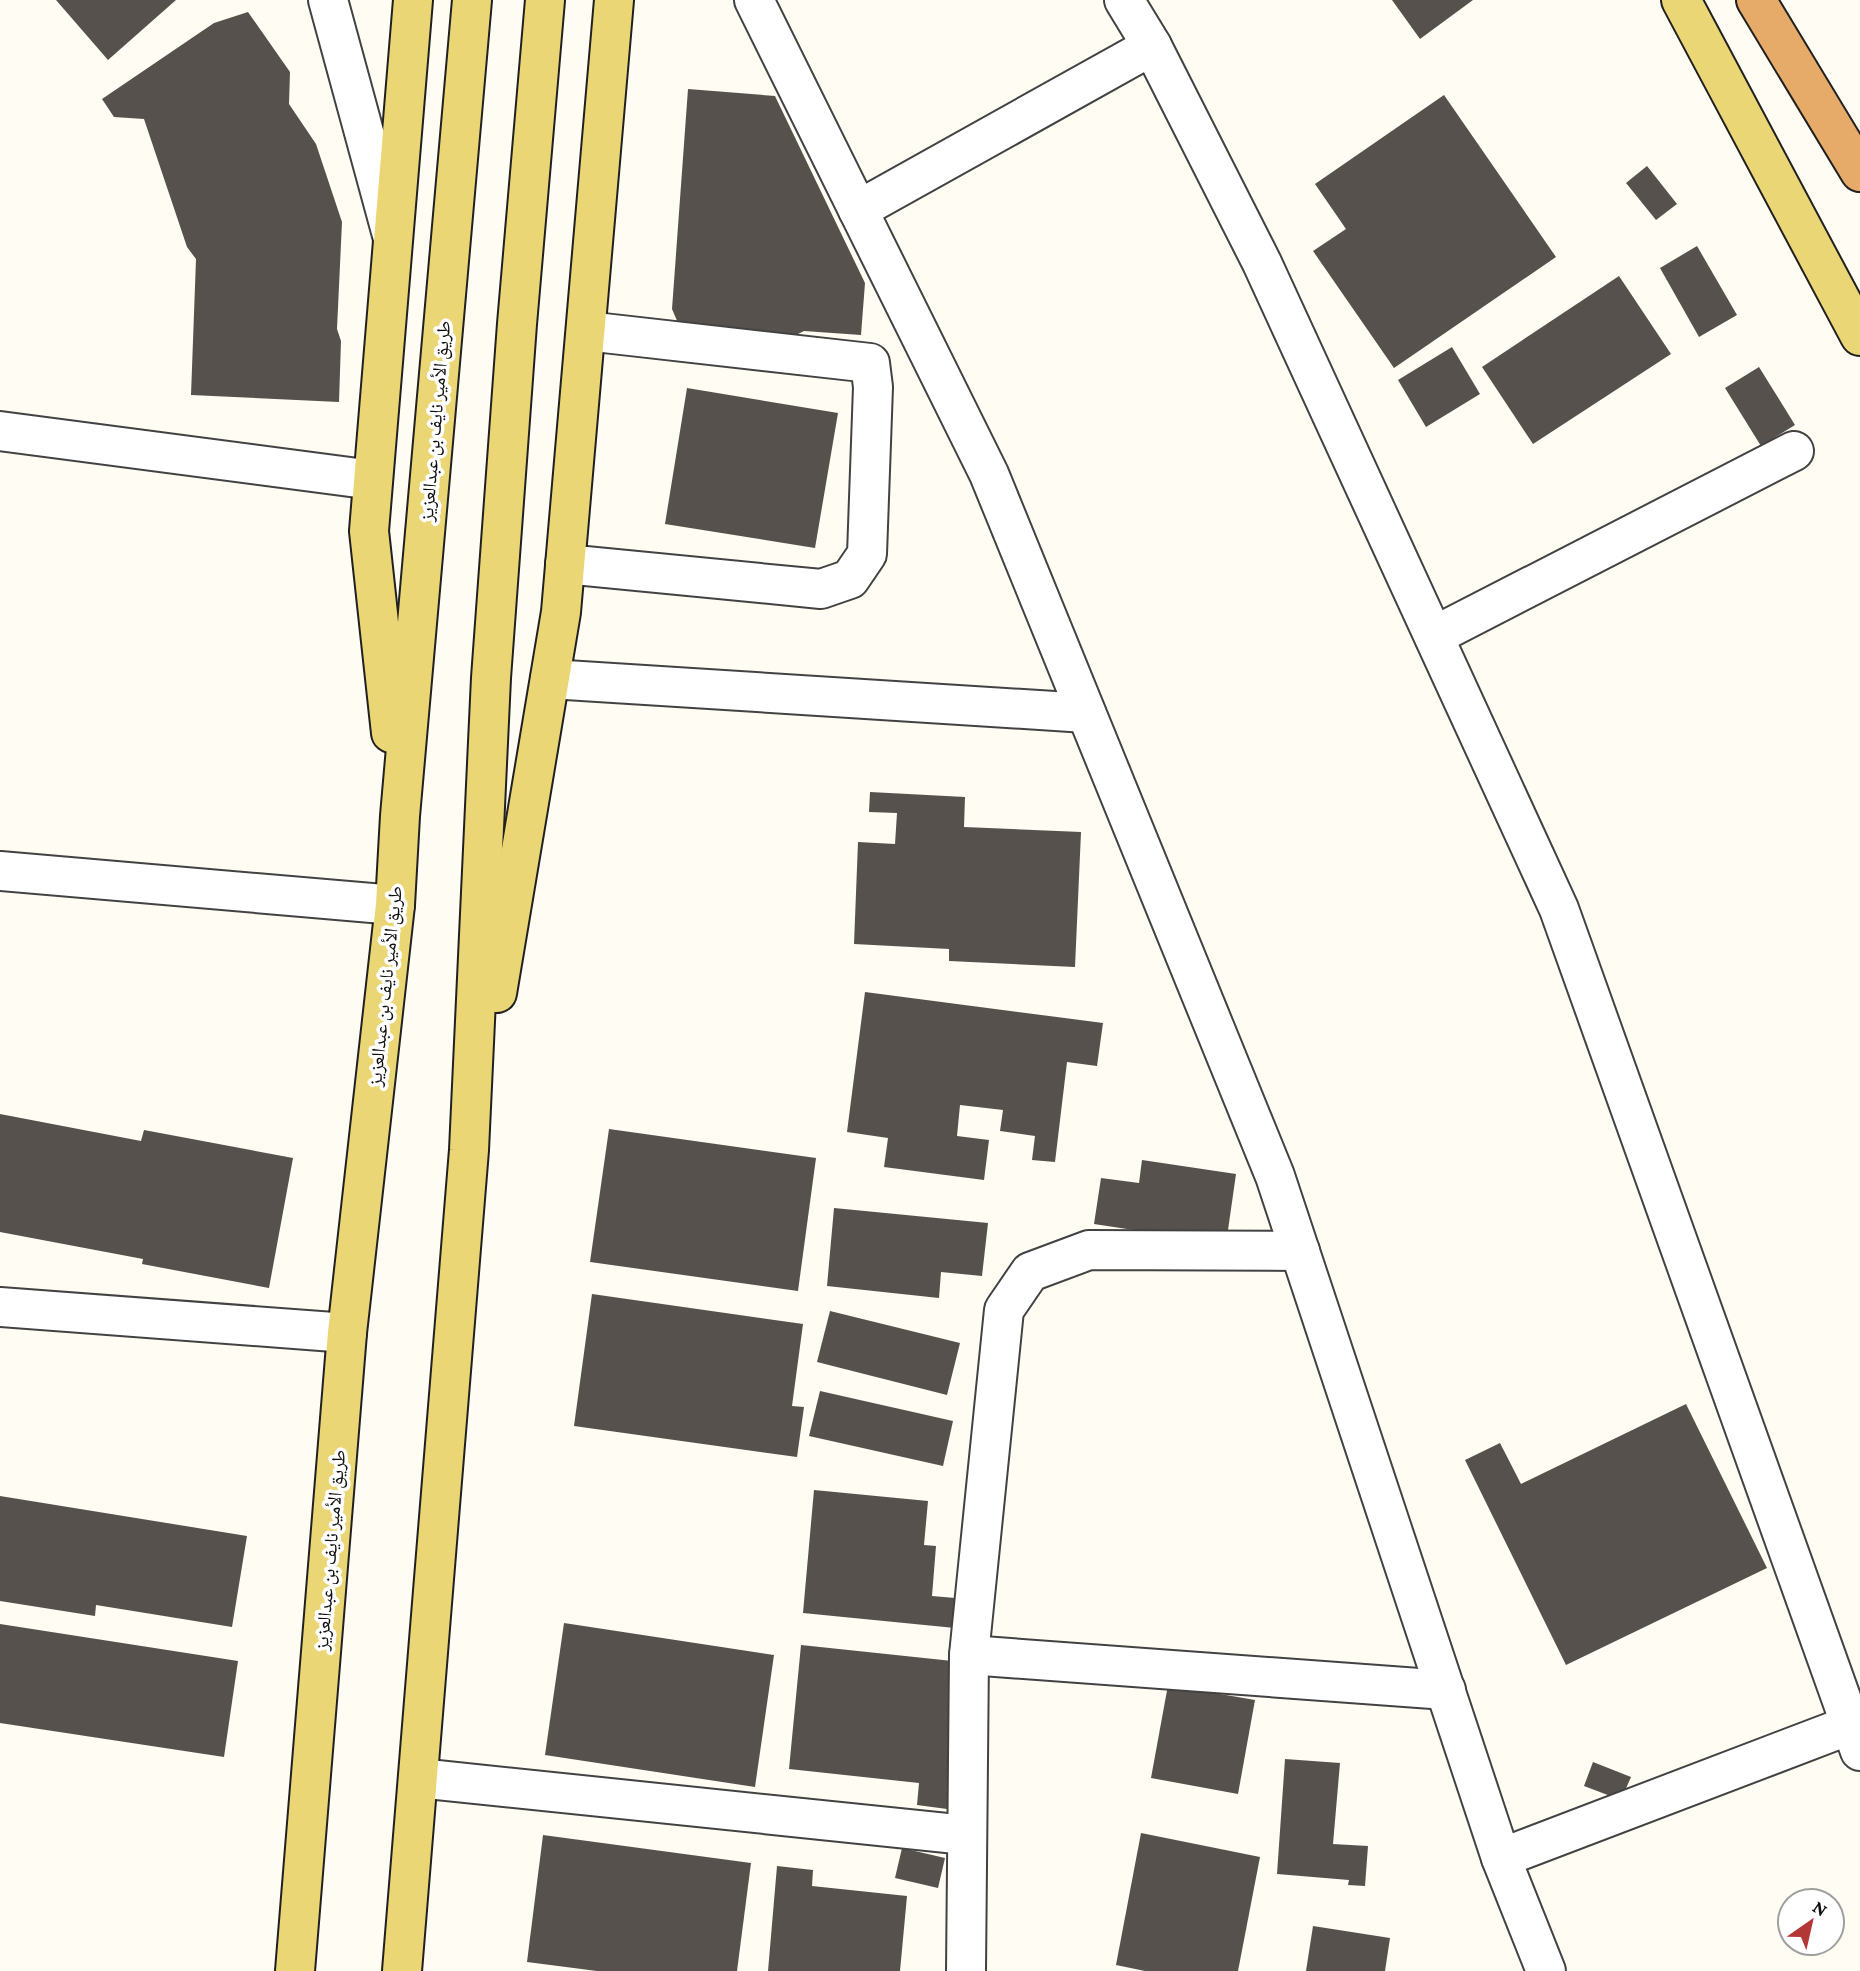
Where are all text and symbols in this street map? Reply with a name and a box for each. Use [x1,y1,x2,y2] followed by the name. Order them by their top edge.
[416,320,455,523] street label: طريق الأمير نايف بن عبدالعزيز
[364,885,407,1088] street label: طريق الأمير نايف بن عبدالعزيز
[311,1449,350,1652] street label: طريق الأمير نايف بن عبدالعزيز
[1776,1887,1846,1957] north arrow
[1809,1896,1832,1921] text: N

